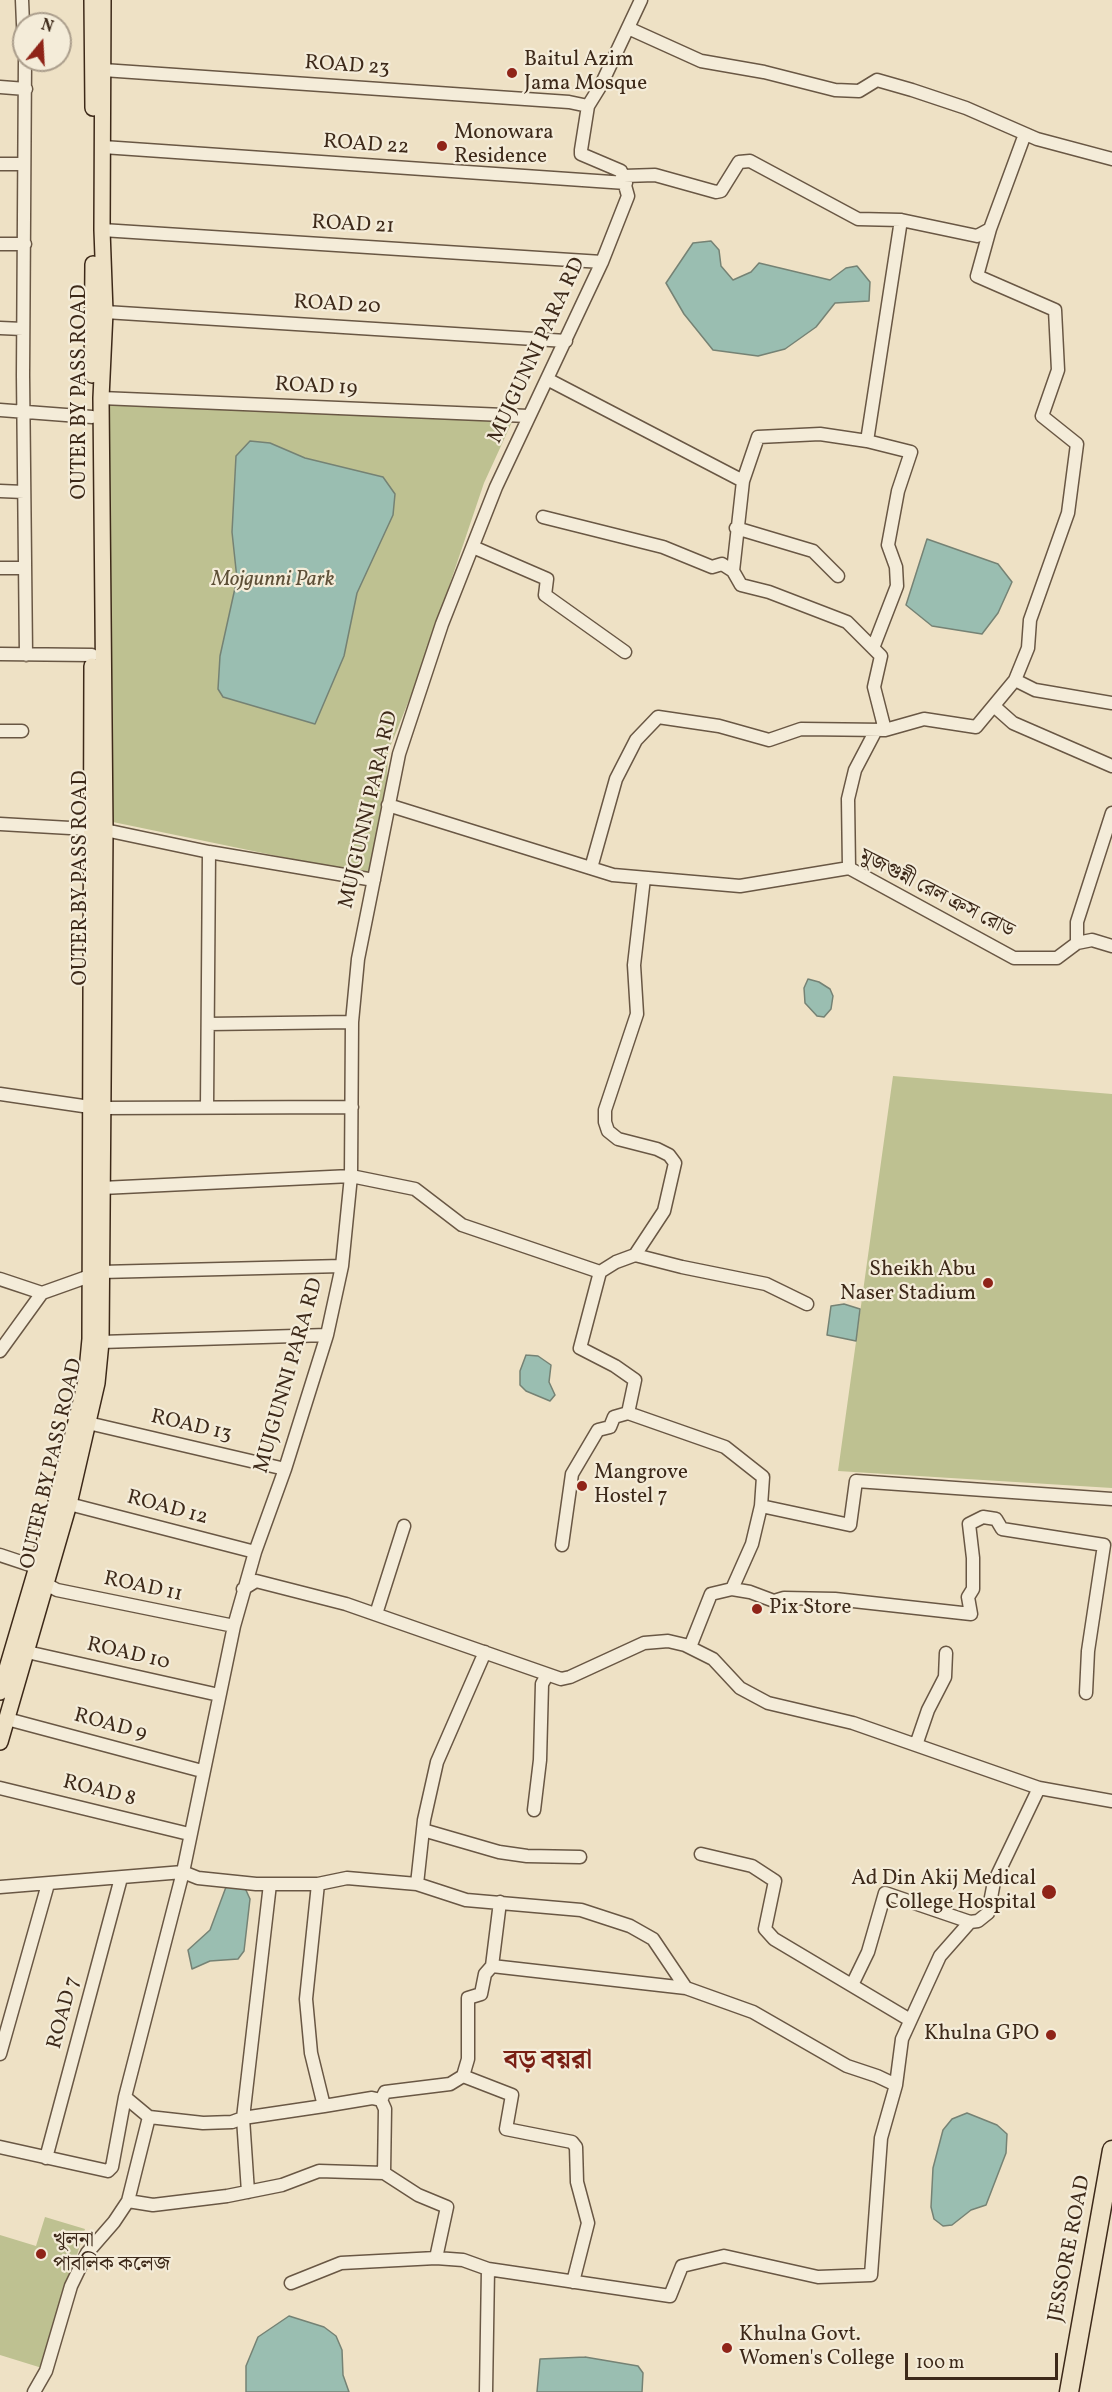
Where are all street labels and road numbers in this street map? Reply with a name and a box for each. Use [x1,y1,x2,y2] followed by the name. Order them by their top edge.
[304,51,390,83] street label: ROAD 23
[322,130,410,162] street label: ROAD 22
[311,211,395,241] street label: ROAD 21
[484,254,592,448] street label: MUJGUNNI PARA RD
[68,284,94,500] street label: OUTER BY PASS ROAD
[293,291,381,321] street label: ROAD 20
[274,373,358,403] street label: ROAD 19
[335,709,405,911] street label: MUJGUNNI PARA RD
[69,770,95,986] street label: OUTER BY PASS ROAD
[854,845,1018,945] street label: মুজগুন্নী রেল ক্রস রোড
[250,1275,330,1477] street label: MUJGUNNI PARA RD
[17,1356,89,1572] street label: OUTER BY PASS ROAD
[148,1405,234,1449] street label: ROAD 13
[124,1486,210,1532] street label: ROAD 12
[101,1567,185,1609] street label: ROAD 11
[84,1633,172,1677] street label: ROAD 10
[71,1704,149,1748] street label: ROAD 9
[60,1771,138,1813] street label: ROAD 8
[43,1974,87,2052] street label: ROAD 7
[1044,2174,1098,2324] street label: JESSORE ROAD

